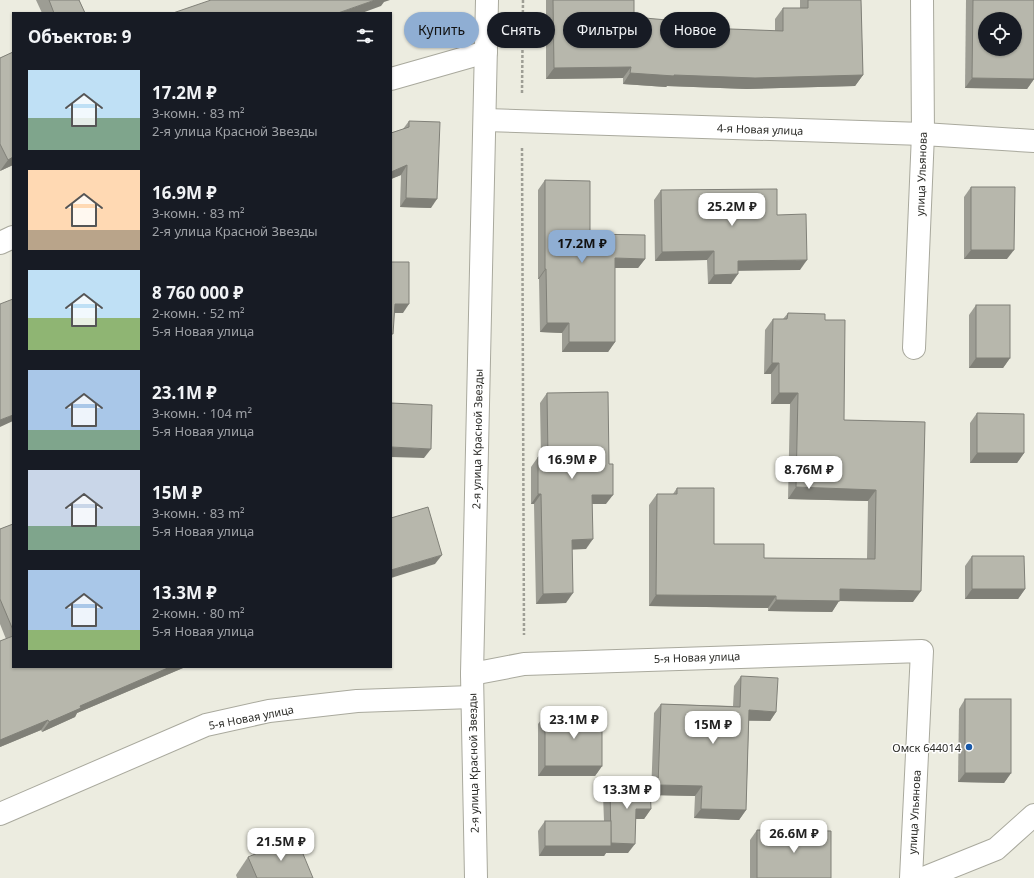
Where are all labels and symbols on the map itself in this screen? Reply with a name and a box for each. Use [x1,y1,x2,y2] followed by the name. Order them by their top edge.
[717,120,803,138] street label: 4-я Новая улица
[912,132,930,216] street label: улица Ульянова
[695,193,769,227] pin: 25.2M ₽
[545,230,619,264] pin: 17.2M ₽
[468,369,486,509] street label: 2-я улица Красной Звезды
[535,446,609,480] pin: 16.9M ₽
[772,456,846,490] pin: 8.76M ₽
[654,648,740,666] street label: 5-я Новая улица
[464,693,482,833] street label: 2-я улица Красной Звезды
[207,701,295,733] street label: 5-я Новая улица
[537,706,611,740] pin: 23.1M ₽
[685,711,741,745] pin: 15M ₽
[892,740,962,755] place label: Омск 644014
[964,742,974,752] marker: Омск 644014
[904,769,924,855] street label: улица Ульянова
[590,776,664,810] pin: 13.3M ₽
[757,820,831,854] pin: 26.6M ₽
[244,828,318,862] pin: 21.5M ₽

